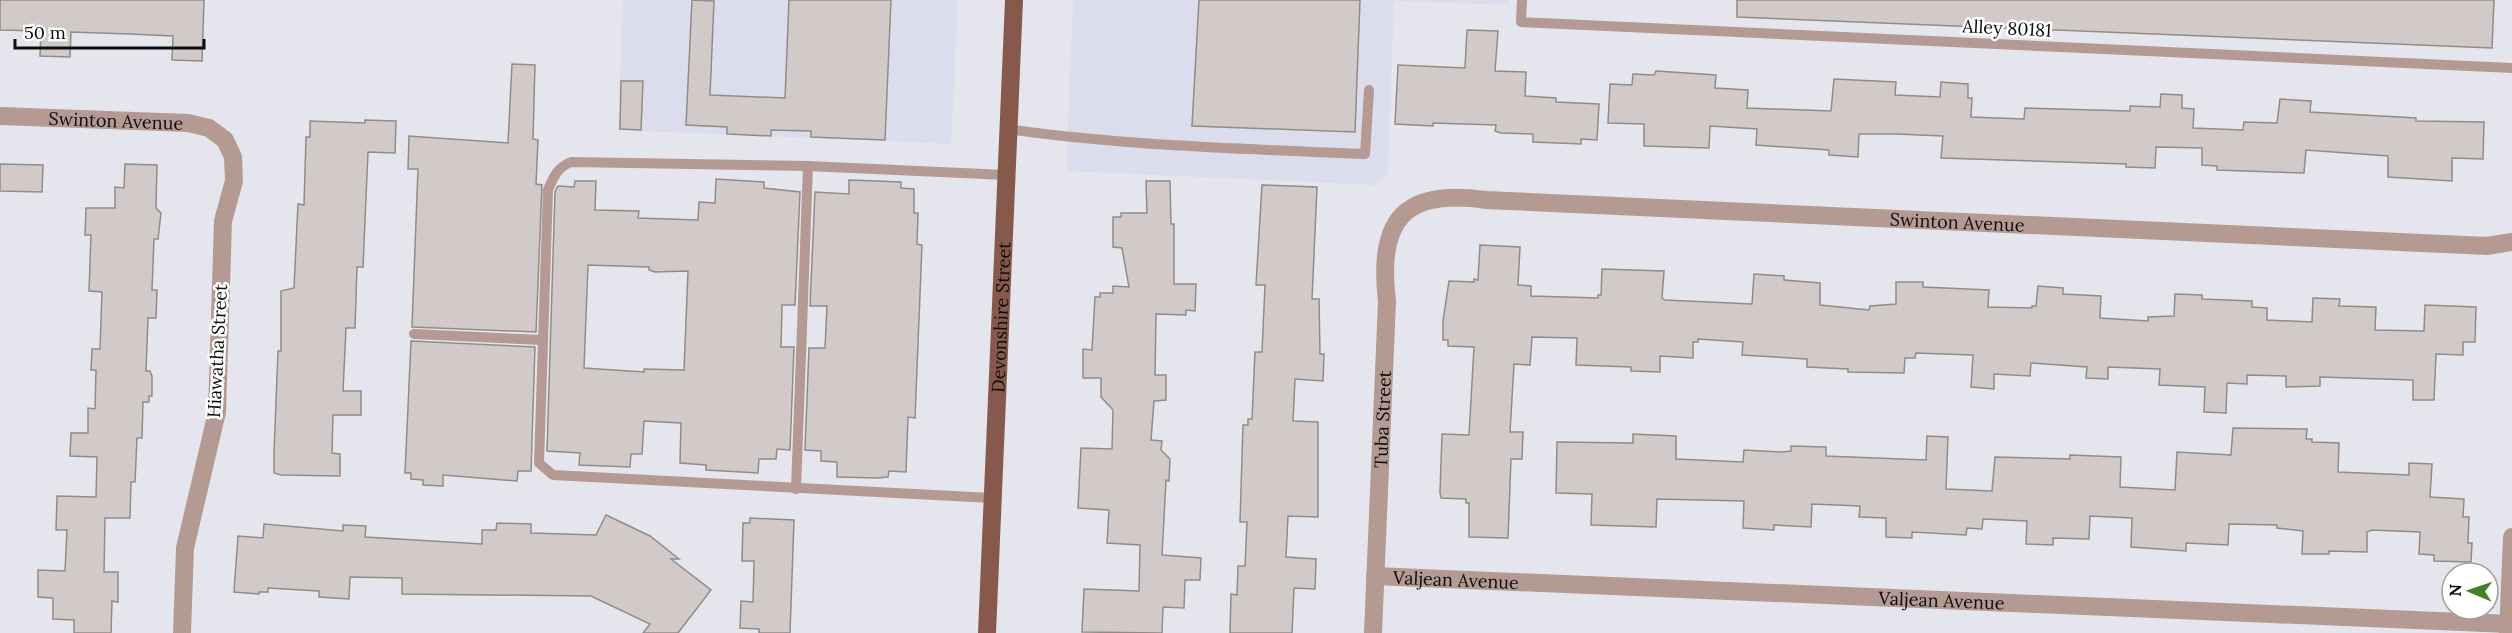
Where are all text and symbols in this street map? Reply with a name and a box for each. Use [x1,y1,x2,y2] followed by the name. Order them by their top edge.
[15,12,204,50] scale bar
[1961,14,2052,42] street label: Alley 80181
[24,21,66,44] text: 50 m
[48,106,184,134] street label: Swinton Avenue
[1889,207,2025,236] street label: Swinton Avenue
[986,241,1015,393] street label: Devonshire Street
[202,283,232,419] street label: Hiawatha Street
[1368,370,1396,468] street label: Tuba Street
[2440,561,2500,621] north arrow
[1391,565,1520,594] street label: Valjean Avenue
[2445,584,2465,597] text: N
[1877,586,2005,614] street label: Valjean Avenue

